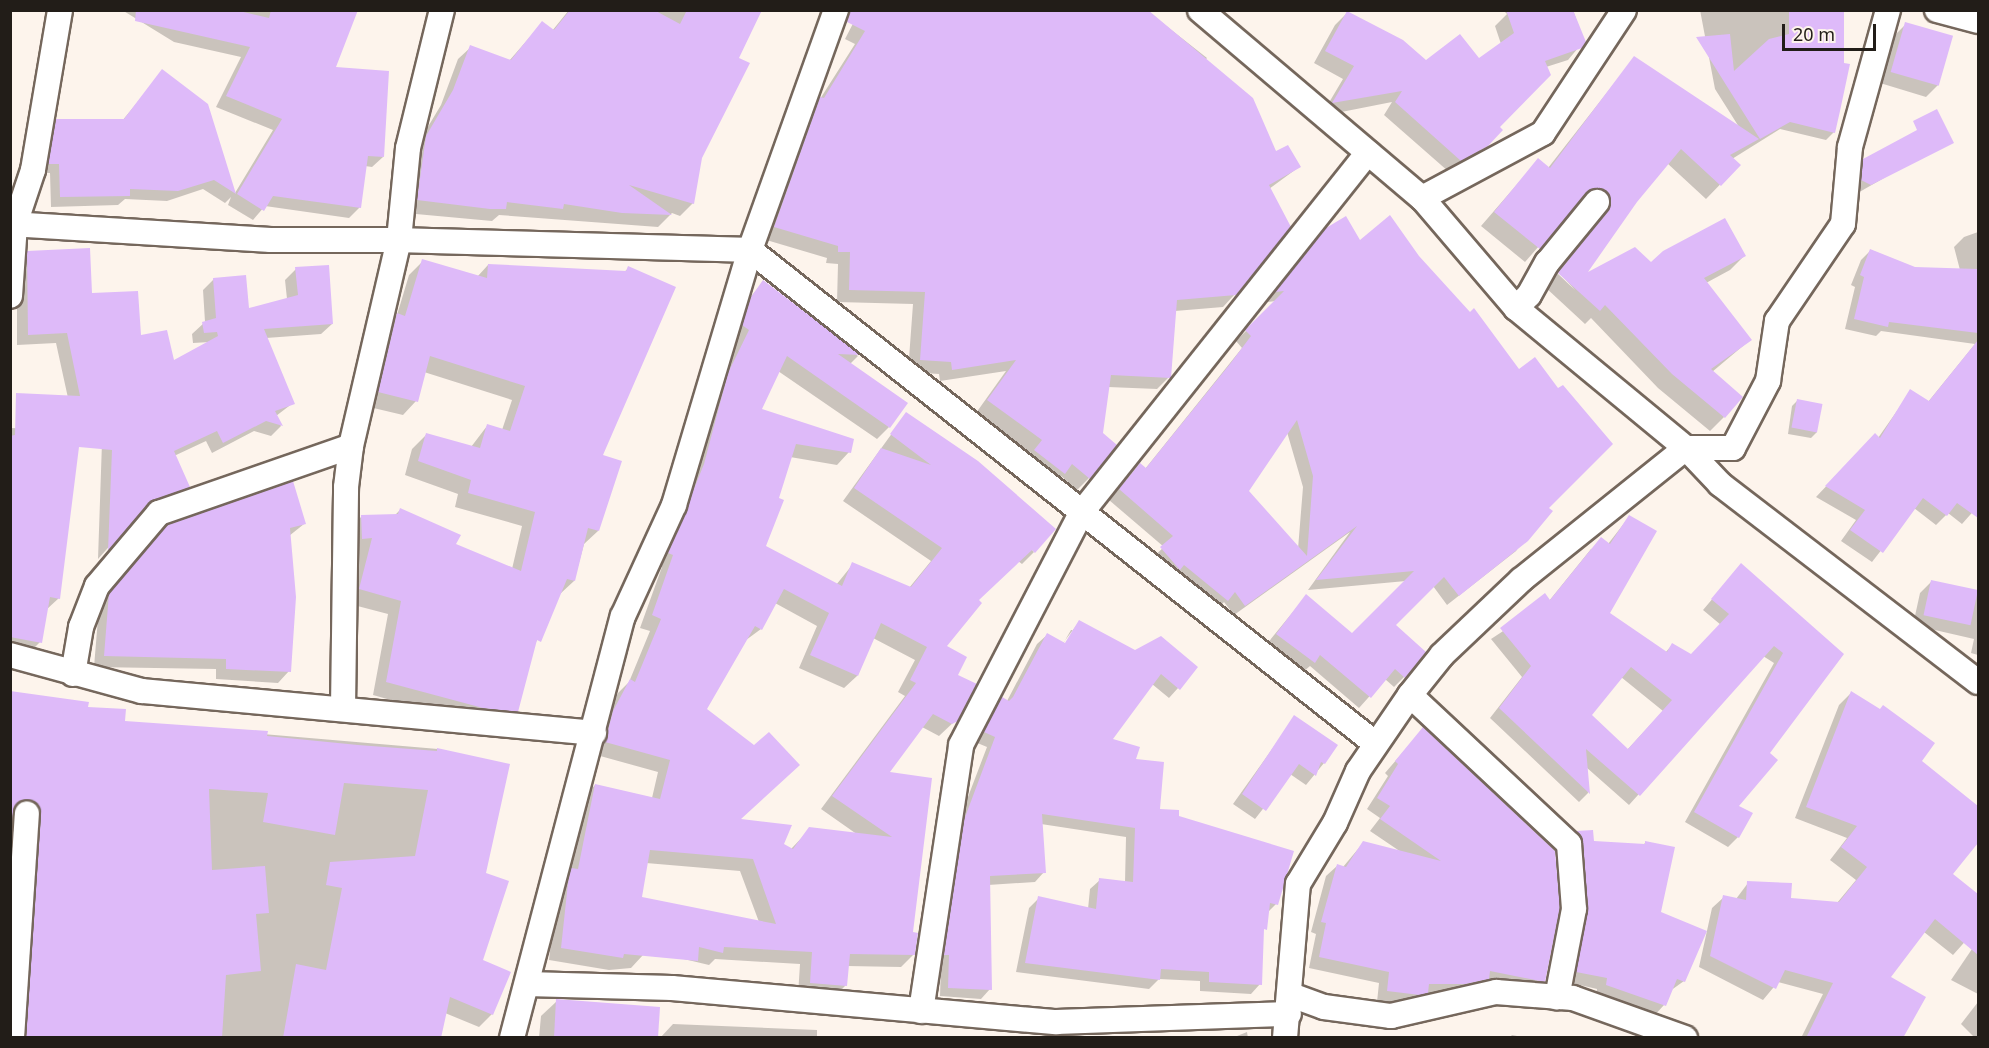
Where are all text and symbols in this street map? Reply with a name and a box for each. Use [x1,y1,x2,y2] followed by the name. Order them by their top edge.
[1785,12,1880,50] scale bar
[1793,22,1835,46] text: 20 m

